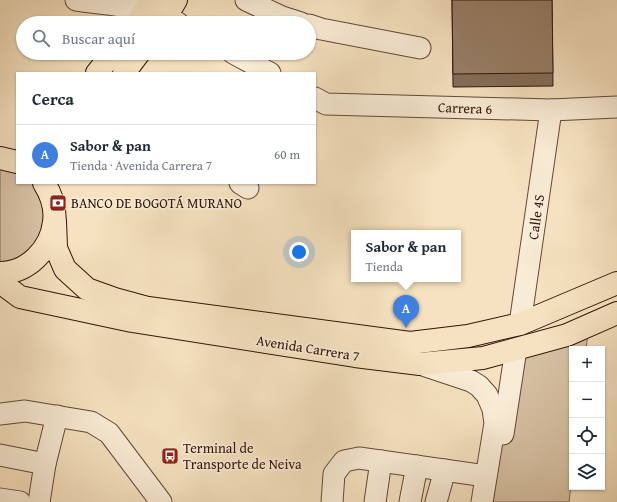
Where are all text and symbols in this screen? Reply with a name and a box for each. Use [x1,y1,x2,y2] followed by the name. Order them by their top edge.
[16,16,316,60] search box
[30,27,52,49] icon: search
[62,28,135,49] text: Buscar aquí
[32,86,74,111] text: Cerca
[438,97,493,119] street label: Carrera 6
[70,135,151,156] text: Sabor & pan
[41,145,49,164] text: A
[274,145,300,164] text: 60 m
[70,156,212,175] text: Tienda · Avenida Carrera 7
[48,193,68,213] bank icon: BANCO DE BOGOTÁ MURANO
[71,193,242,213] place label: BANCO DE BOGOTÁ MURANO
[523,193,549,241] street label: Calle 4S
[351,230,461,282] popup
[366,236,446,257] text: Sabor & pan
[289,242,309,262] your location
[366,257,403,276] text: Tienda
[393,295,419,328] pin: A
[255,330,361,366] street label: Avenida Carrera 7
[569,346,605,490] map controls
[569,346,605,382] button: +
[569,382,605,418] button: −
[569,418,605,454] button: locate
[183,438,302,474] place label: Terminal de Transporte de Neiva
[160,446,180,466] bus stop icon: Terminal de Transporte de Neiva
[569,454,605,490] button: layers

